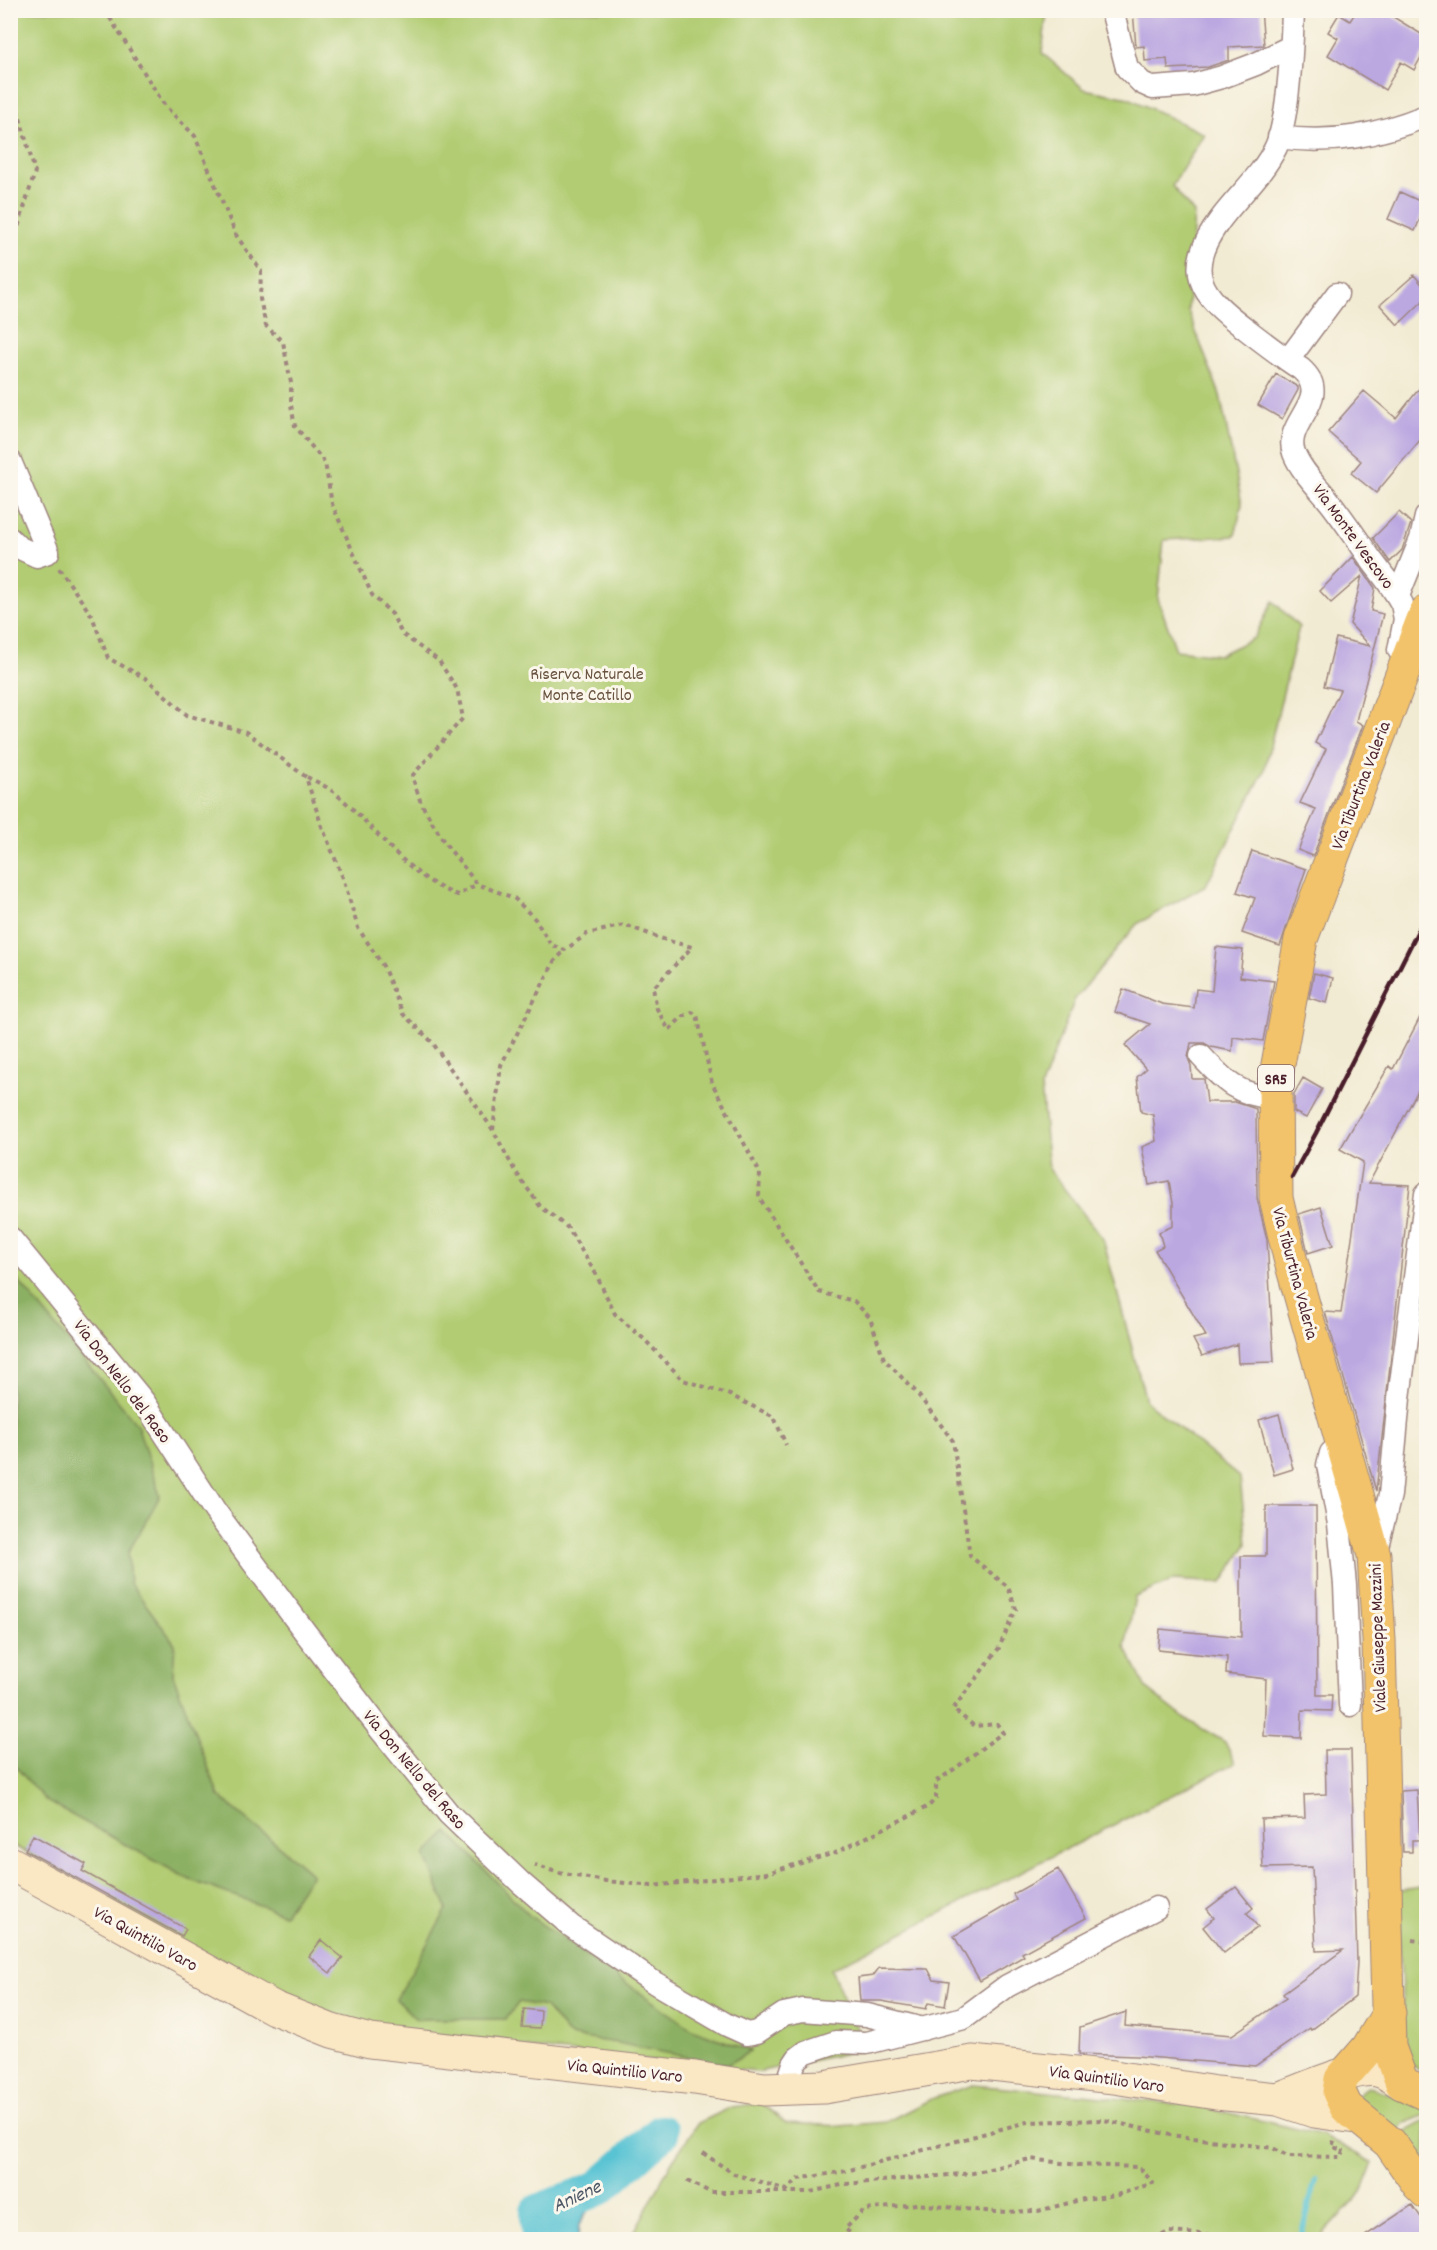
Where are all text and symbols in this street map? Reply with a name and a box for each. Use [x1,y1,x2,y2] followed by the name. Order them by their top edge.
[1305,480,1399,595] street label: Via Monte Vescovo
[530,663,644,709] park label: Riserva Naturale Monte Catillo
[1326,718,1399,854] street label: Via Tiburtina Valeria
[1258,1065,1294,1091] road number: SR5
[1264,1205,1323,1343] street label: Via Tiburtina Valeria
[66,1315,176,1450] street label: Via Don Nello del Raso
[1364,1563,1395,1713] street label: Viale Giuseppe Mazzini
[356,1705,471,1836] street label: Via Don Nello del Raso
[88,1901,201,1979] street label: Via Quintilio Varo
[566,2054,684,2091] street label: Via Quintilio Varo
[1048,2060,1166,2101] street label: Via Quintilio Varo
[548,2174,607,2221] water label: Aniene

